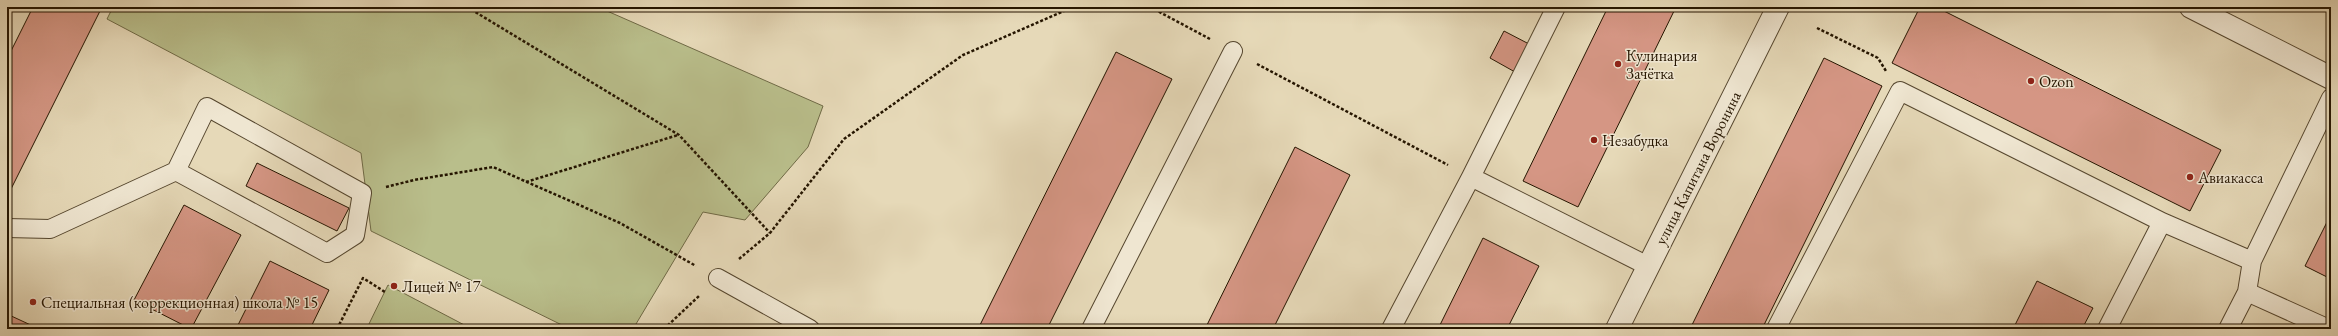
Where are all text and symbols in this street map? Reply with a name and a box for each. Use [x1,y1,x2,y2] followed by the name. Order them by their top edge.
[1626,45,1697,84] place label: Кулинария Зачётка
[1613,59,1623,69] marker: Кулинария Зачётка
[2039,71,2074,92] place label: Ozon
[2026,76,2036,86] marker: Ozon
[1650,87,1746,248] street label: улица Капитана Воронина
[1602,130,1669,151] place label: Незабудка
[1589,135,1599,145] marker: Незабудка
[2197,167,2264,188] place label: Авиакасса
[2185,172,2195,182] marker: Авиакасса
[402,276,481,297] place label: Лицей № 17
[389,281,399,291] marker: Лицей № 17
[41,292,318,313] place label: Специальная (коррекционная) школа № 15
[28,297,38,307] marker: Специальная (коррекционная) школа № 15

